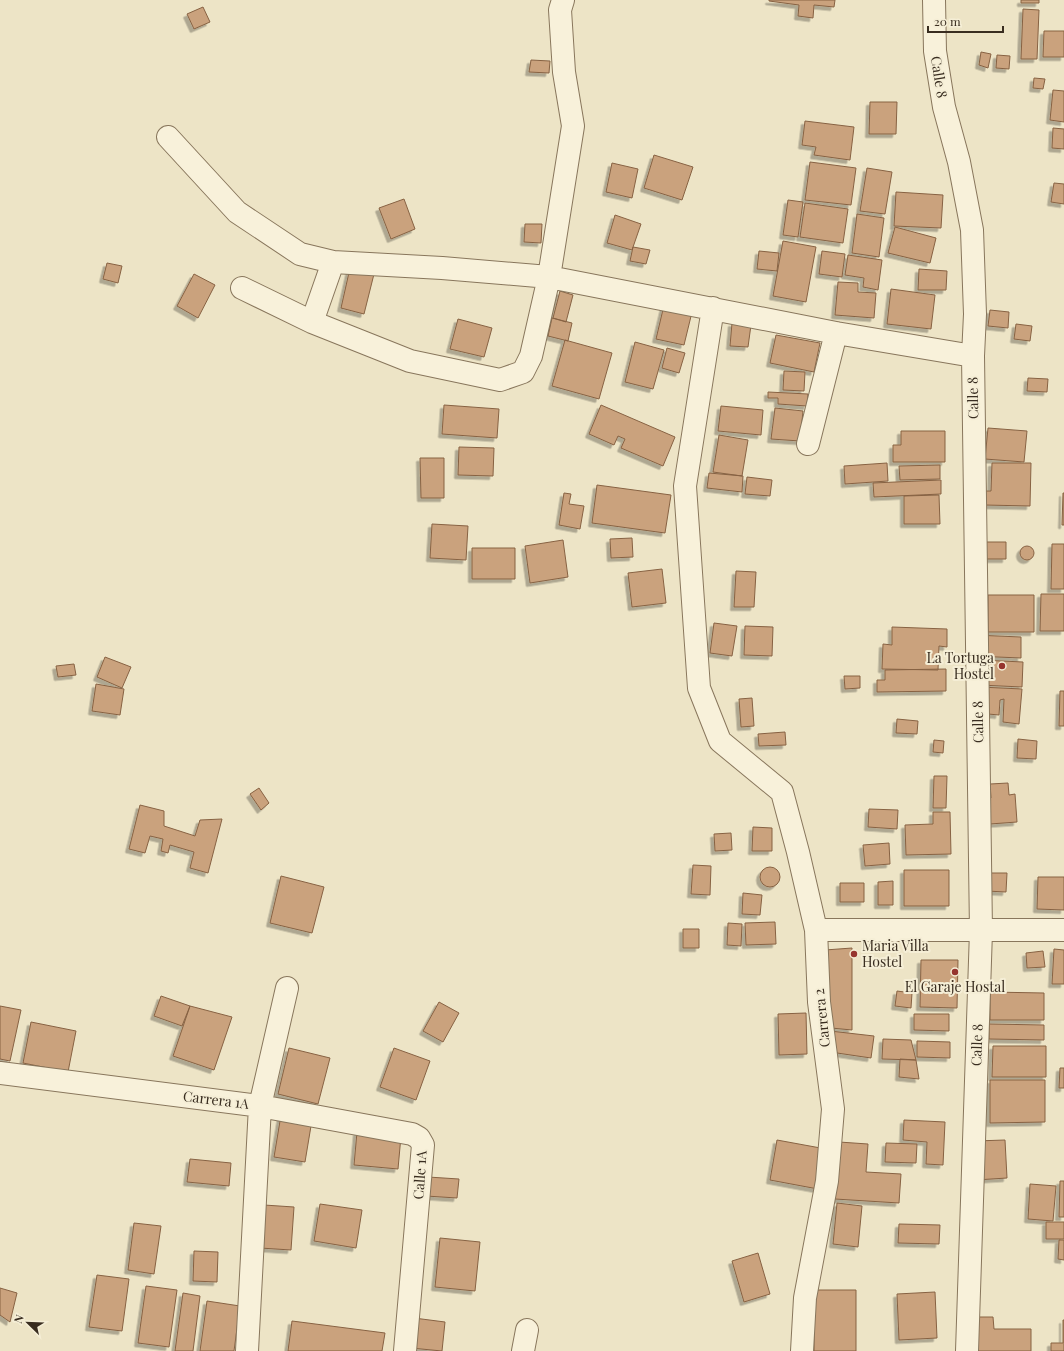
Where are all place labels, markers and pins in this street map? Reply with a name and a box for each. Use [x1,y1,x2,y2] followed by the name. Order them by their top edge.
[927,648,994,683] place label: La Tortuga Hostel
[997,661,1007,671] marker: La Tortuga Hostel
[862,936,929,971] place label: Maria Villa Hostel
[849,949,859,959] marker: Maria Villa Hostel
[950,967,960,977] marker: El Garaje Hostal
[905,977,1005,996] place label: El Garaje Hostal

